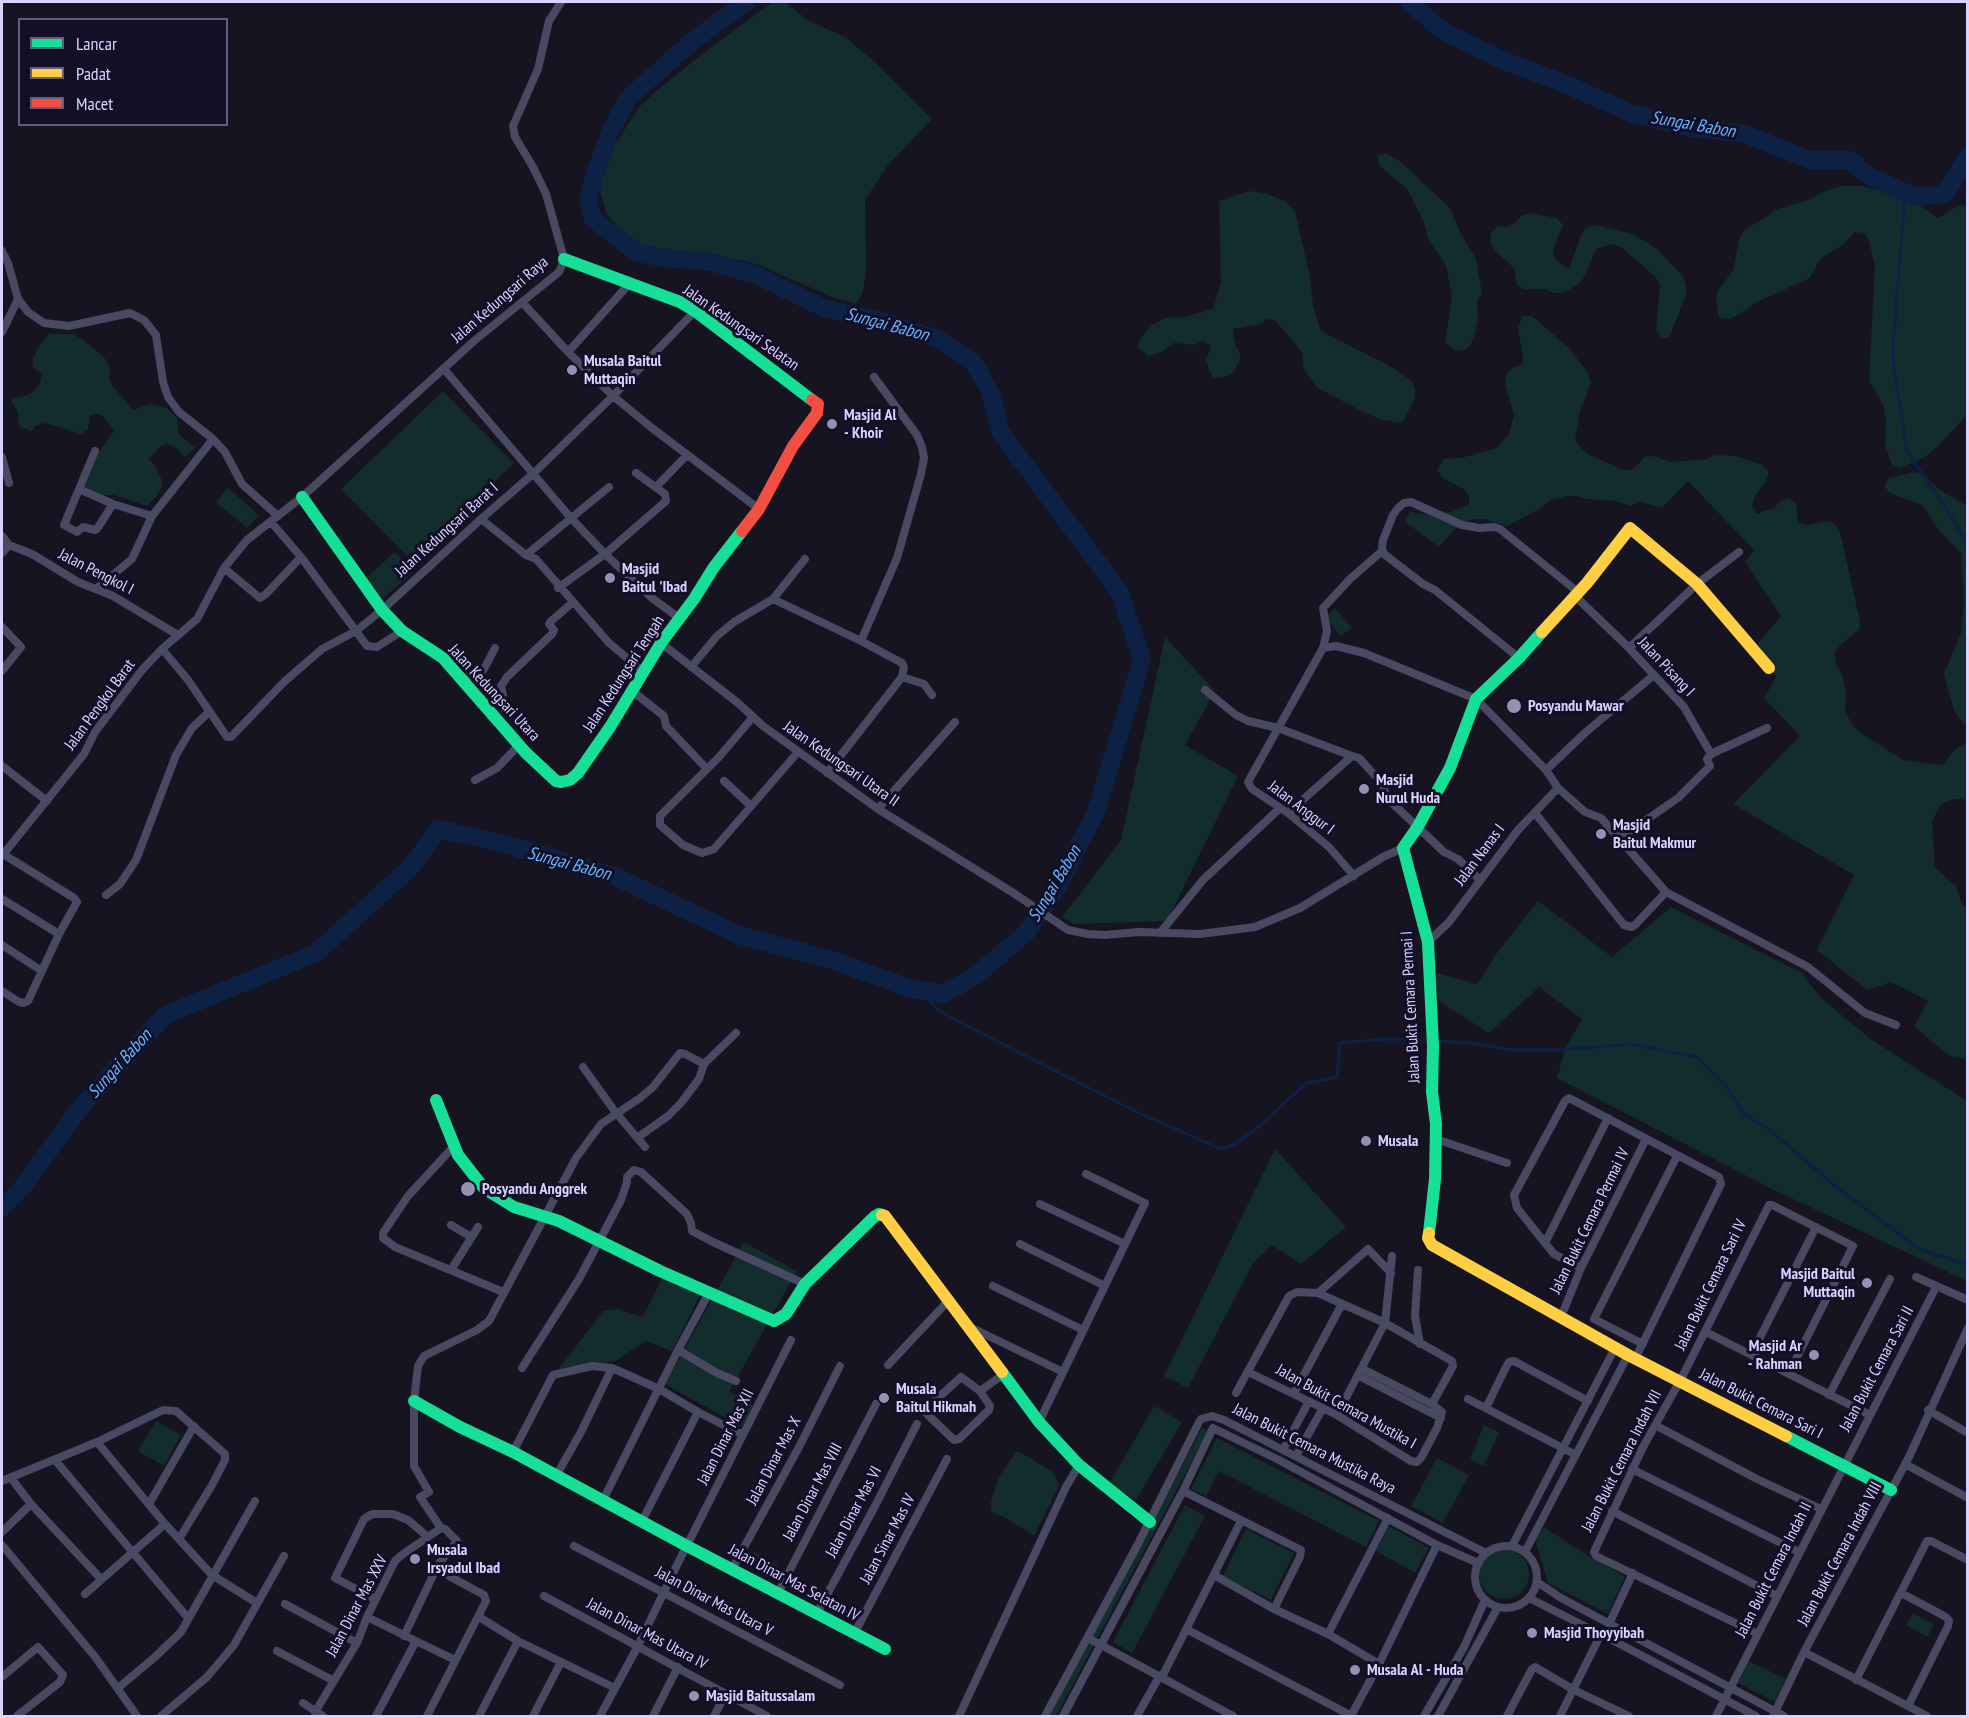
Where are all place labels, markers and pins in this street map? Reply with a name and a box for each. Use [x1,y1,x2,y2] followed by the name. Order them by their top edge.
[584,351,661,389] place label: Musala Baitul Muttaqin
[565,363,579,377] marker: Musala Baitul Muttaqin
[844,405,896,443] place label: Masjid Al - Khoir
[825,417,839,431] marker: Masjid Al - Khoir
[622,559,687,597] place label: Masjid Baitul 'Ibad
[603,571,617,585] marker: Masjid Baitul 'Ibad
[1528,696,1624,716] place label: Posyandu Mawar
[1505,697,1523,715] marker: Posyandu Mawar
[1376,770,1440,808] place label: Masjid Nurul Huda
[1357,782,1371,796] marker: Masjid Nurul Huda
[1613,815,1696,853] place label: Masjid Baitul Makmur
[1594,827,1608,841] marker: Masjid Baitul Makmur
[1378,1131,1418,1151] place label: Musala
[1359,1134,1373,1148] marker: Musala
[482,1179,587,1199] place label: Posyandu Anggrek
[459,1180,477,1198] marker: Posyandu Anggrek
[1781,1264,1855,1302] place label: Masjid Baitul Muttaqin
[1860,1276,1874,1290] marker: Masjid Baitul Muttaqin
[1748,1336,1802,1374] place label: Masjid Ar - Rahman
[1807,1348,1821,1362] marker: Masjid Ar - Rahman
[896,1379,976,1417] place label: Musala Baitul Hikmah
[877,1391,891,1405] marker: Musala Baitul Hikmah
[427,1540,500,1578] place label: Musala Irsyadul Ibad
[408,1552,422,1566] marker: Musala Irsyadul Ibad
[1544,1623,1644,1643] place label: Masjid Thoyyibah
[1525,1626,1539,1640] marker: Masjid Thoyyibah
[1367,1660,1463,1680] place label: Musala Al - Huda
[1348,1663,1362,1677] marker: Musala Al - Huda
[706,1686,815,1706] place label: Masjid Baitussalam
[687,1689,701,1703] marker: Masjid Baitussalam

